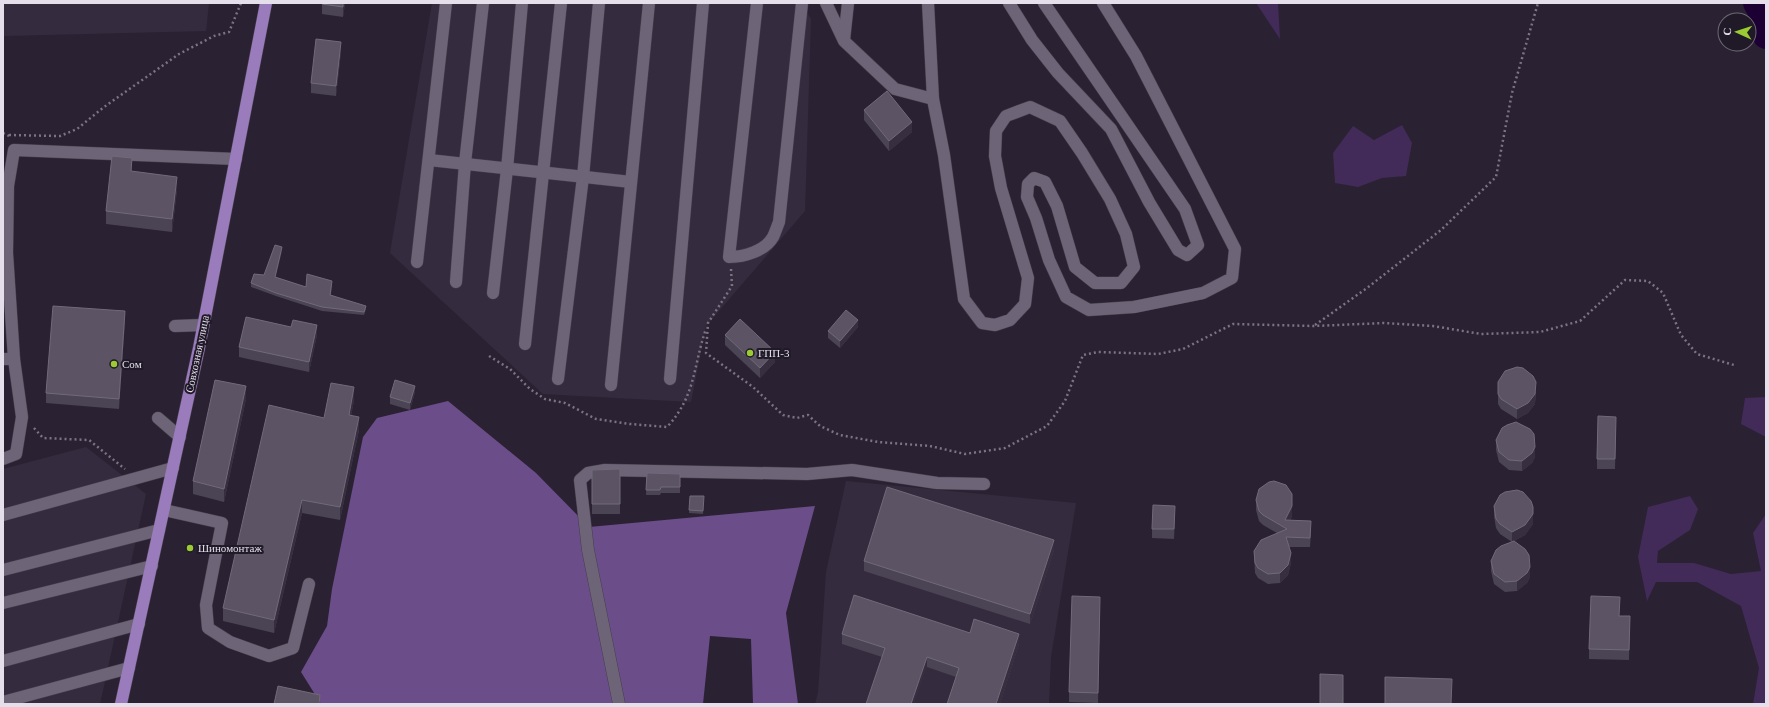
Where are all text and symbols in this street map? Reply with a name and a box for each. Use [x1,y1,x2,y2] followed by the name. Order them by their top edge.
[1717,12,1757,52] north arrow
[1721,27,1733,36] text: С
[183,314,211,394] street label: Совхозная улица
[758,347,790,359] place label: ГПП-3
[745,348,755,358] marker: ГПП-3
[122,358,142,370] place label: Сом
[109,359,119,369] marker: Сом
[198,542,262,554] place label: Шиномонтаж
[185,543,195,553] marker: Шиномонтаж

